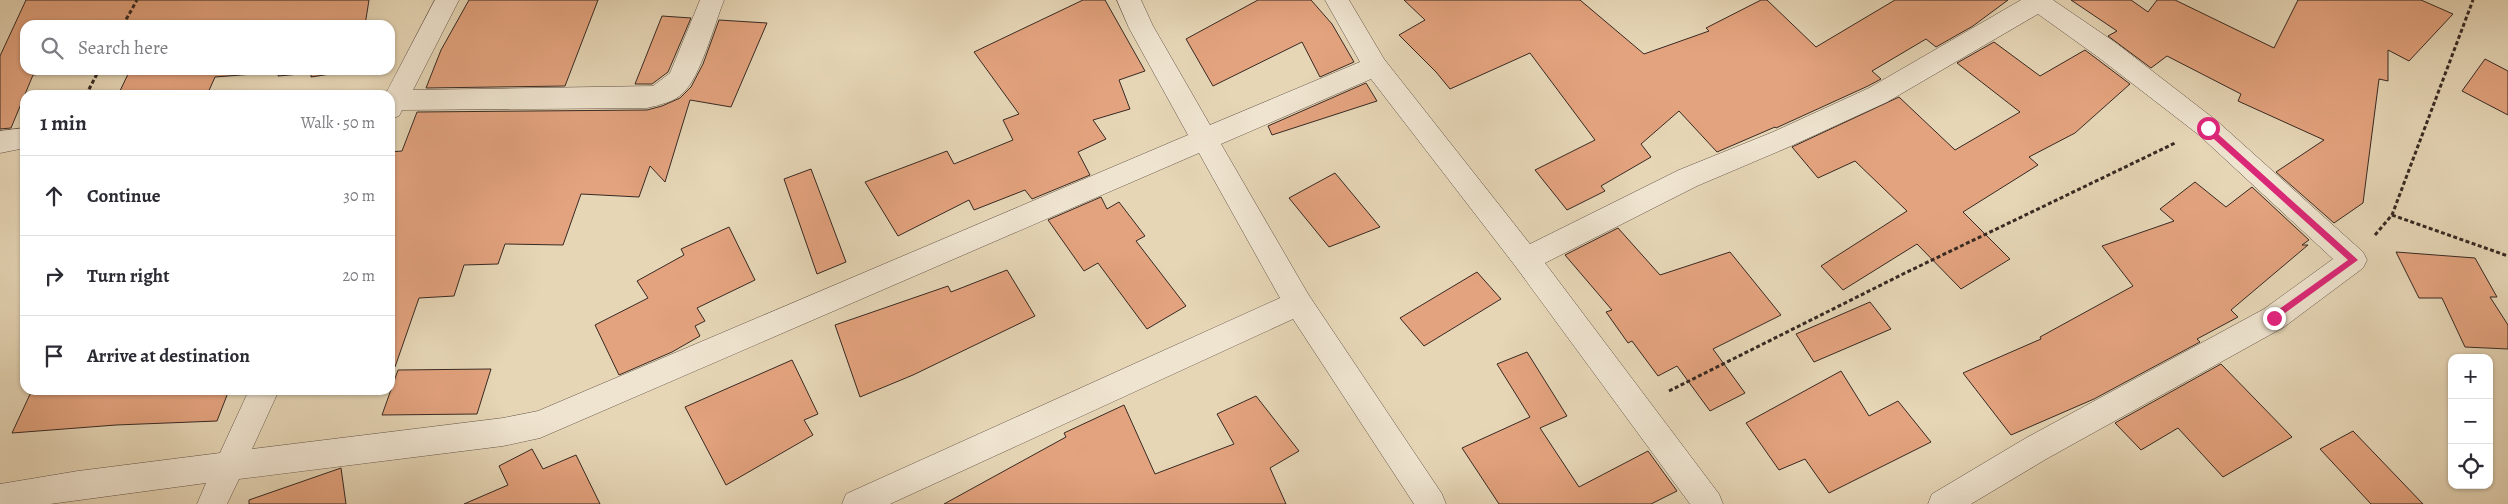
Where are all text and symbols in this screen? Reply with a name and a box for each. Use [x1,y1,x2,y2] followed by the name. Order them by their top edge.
[20,20,395,75] search box
[38,34,66,62] icon: search
[78,35,168,61] text: Search here
[40,109,87,137] text: 1 min
[301,112,375,134] text: Walk · 50 m
[2197,117,2220,140] route start
[40,182,68,210] icon: ahead
[87,183,161,209] text: Continue
[343,185,375,207] text: 30 m
[40,262,68,290] icon: right
[87,263,169,289] text: Turn right
[342,265,375,287] text: 20 m
[2263,307,2286,330] route end
[40,342,68,370] icon: arrive
[87,343,250,369] text: Arrive at destination
[2448,354,2493,489] map controls
[2448,354,2493,399] button: +
[2448,399,2493,444] button: −
[2448,444,2493,489] button: locate

